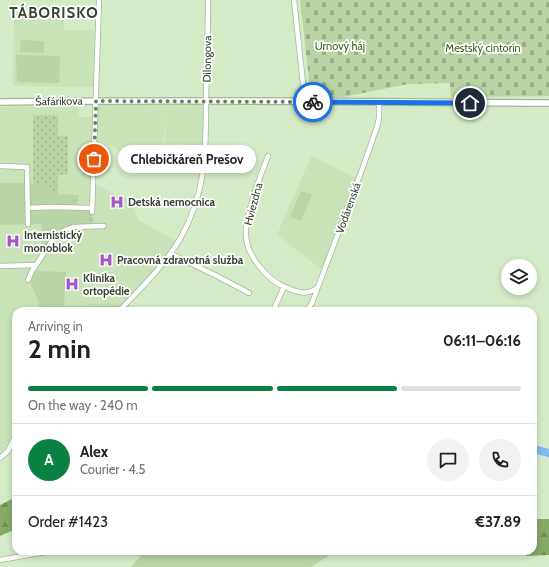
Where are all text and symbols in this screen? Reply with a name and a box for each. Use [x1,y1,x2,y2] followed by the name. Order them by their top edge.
[9,3,99,22] district label: TÁBORISKO
[200,35,214,83] street label: Dilongova
[315,39,365,53] park label: Urnový háj
[445,41,521,55] park label: Mestský cintorín
[293,82,333,122] courier
[453,86,487,120] pin
[302,91,324,113] icon: bike
[459,92,481,114] icon: home
[35,94,84,108] street label: Šafárikova
[77,142,111,176] pin
[118,145,256,173] callout: Chlebičkáreň Prešov
[83,148,105,170] icon: bag
[130,151,244,167] text: Chlebičkáreň Prešov
[241,180,266,227] street label: Hviezdna
[332,180,364,235] street label: Vodárenská
[109,194,125,210] hospital icon: Detská nemocnica
[128,195,215,209] place label: Detská nemocnica
[24,228,82,255] place label: Internistický monoblok
[5,233,21,249] hospital icon: Internistický monoblok
[98,252,114,268] hospital icon: Pracovná zdravotná služba
[117,253,244,267] place label: Pracovná zdravotná služba
[501,259,537,295] map controls
[501,259,537,295] button: layers
[83,271,130,298] place label: Klinika ortopédie
[64,276,80,292] hospital icon: Klinika ortopédie
[28,318,83,334] text: Arriving in
[443,332,521,350] text: 06:11–06:16
[28,333,91,365] text: 2 min
[28,397,138,413] text: On the way · 240 m
[427,439,469,481] button: chat
[479,439,521,481] button: phone
[80,443,108,461] text: Alex
[44,451,54,469] text: A
[80,461,145,477] text: Courier · 4.5
[28,513,108,531] text: Order #1423
[475,513,521,531] text: €37.89

